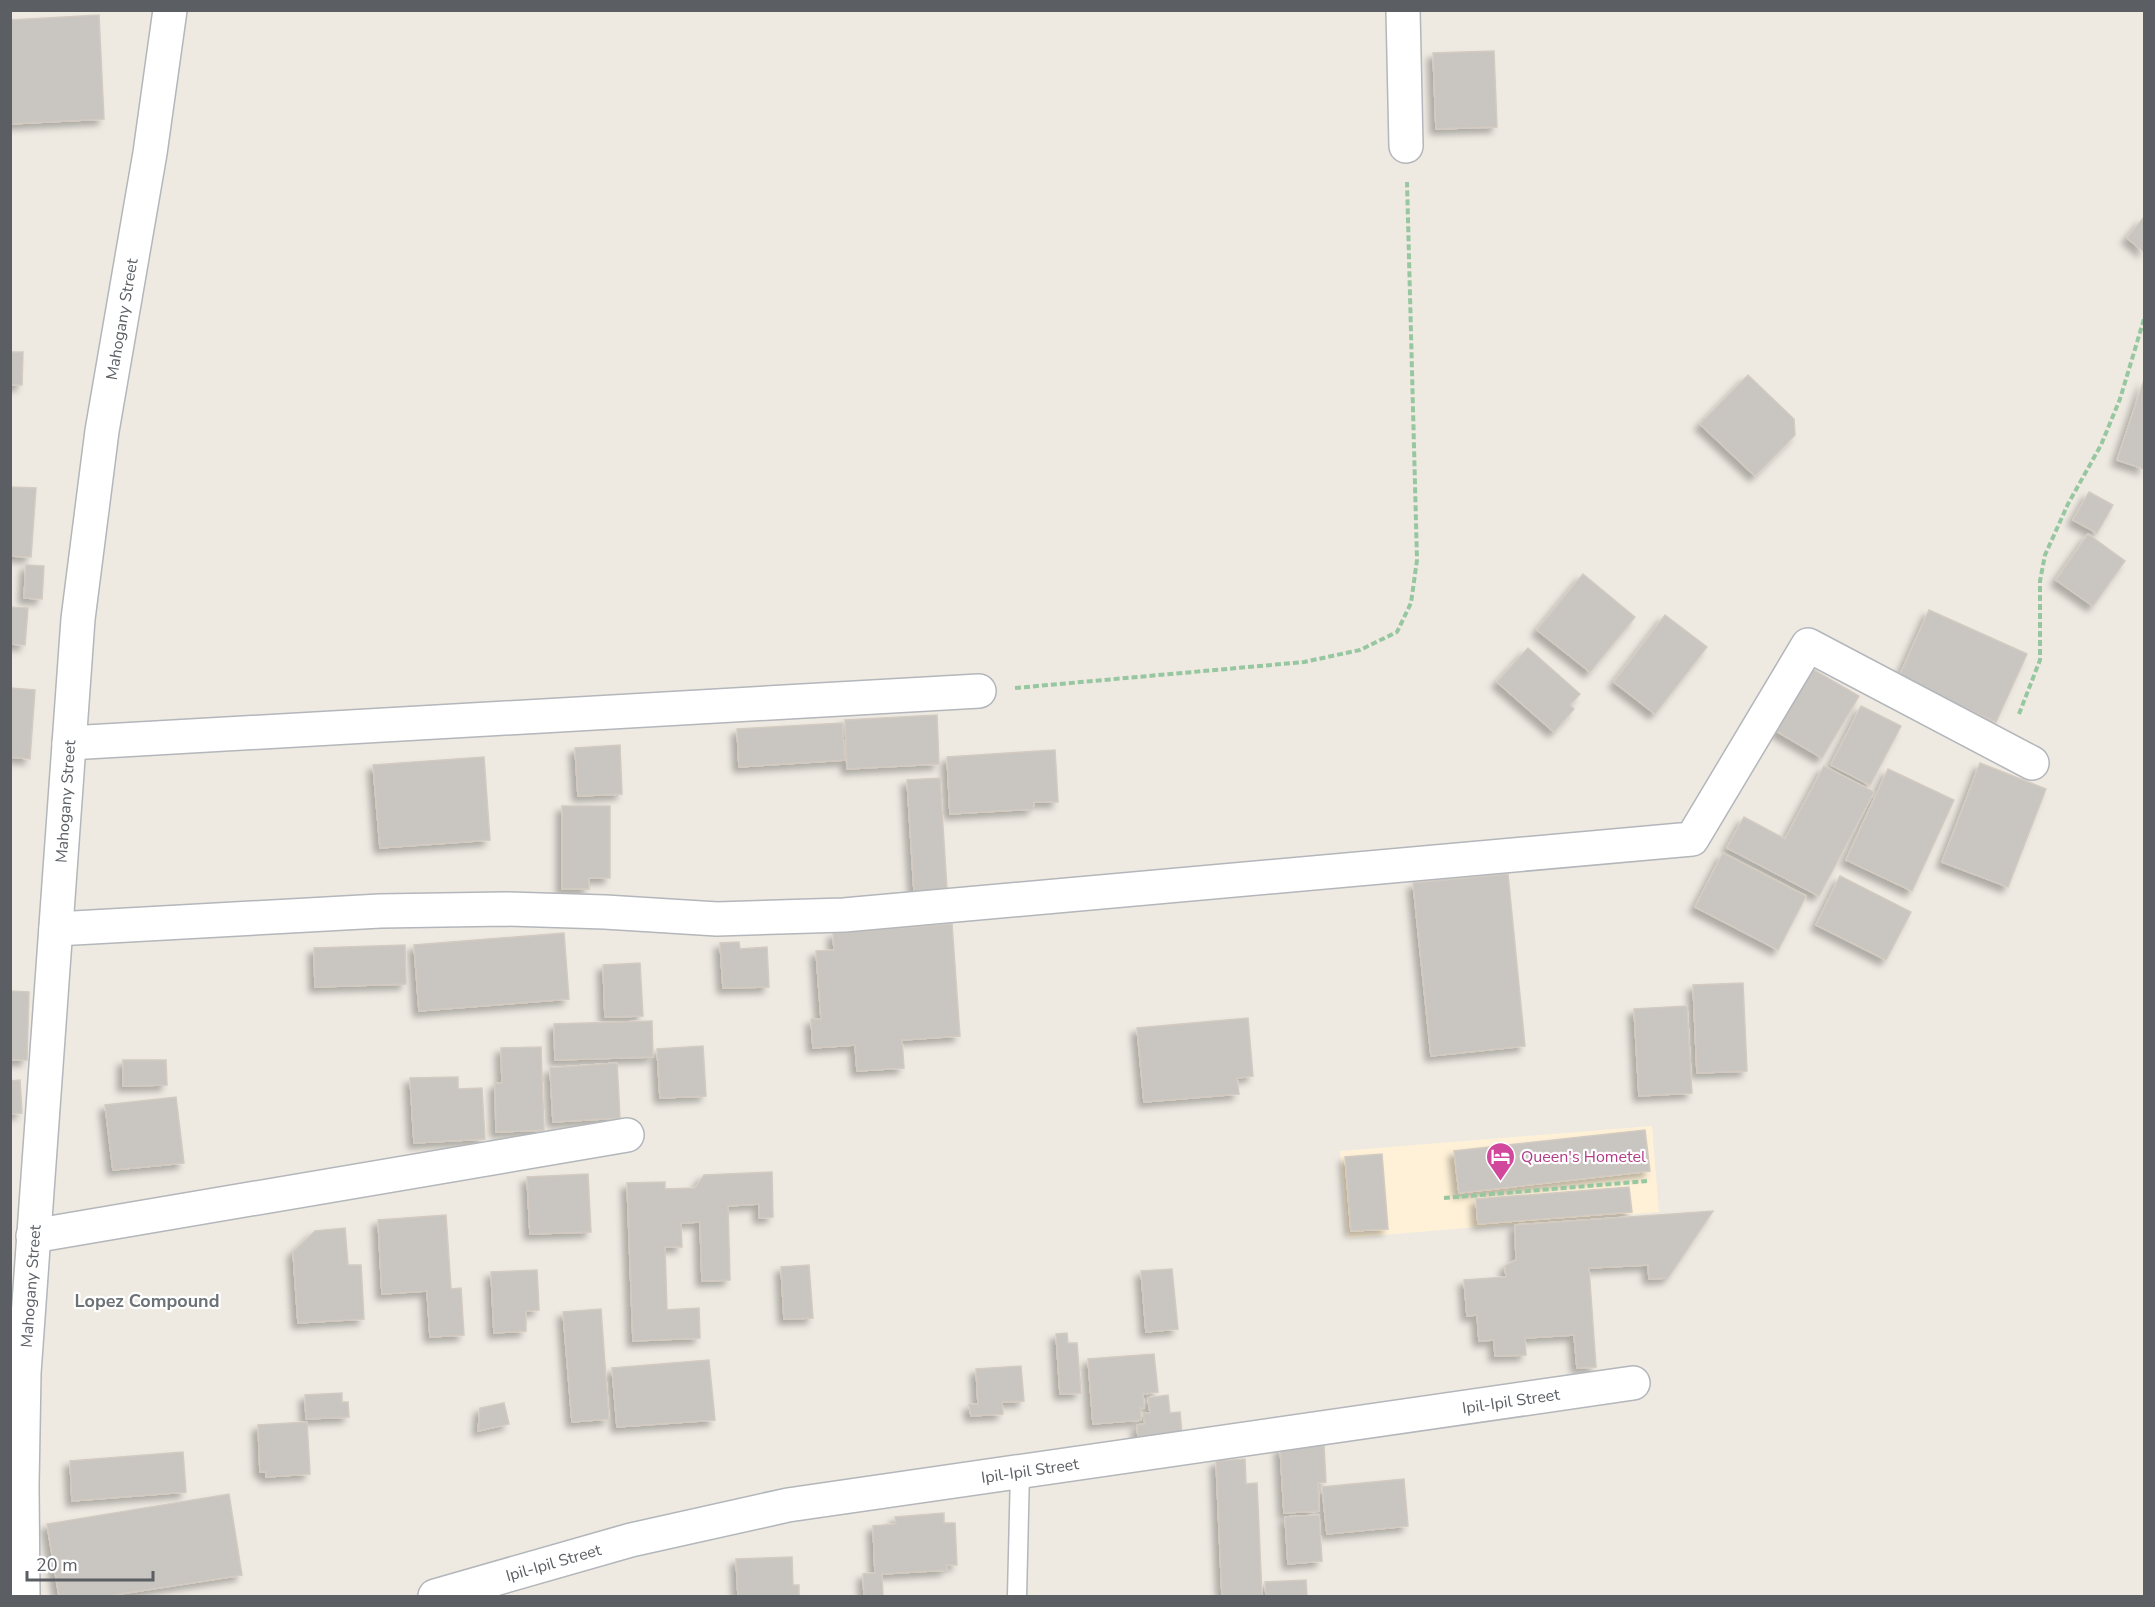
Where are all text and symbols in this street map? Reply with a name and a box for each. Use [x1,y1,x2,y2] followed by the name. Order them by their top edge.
[101,256,144,382] street label: Mahogany Street
[51,739,81,864] street label: Mahogany Street
[1484,1140,1516,1182] hotel icon: Queen's Hometel
[1521,1146,1646,1168] place label: Queen's Hometel
[16,1224,47,1349] street label: Mahogany Street
[75,1289,219,1313] district label: Lopez Compound
[1461,1384,1562,1420] street label: Ipil-Ipil Street
[980,1453,1081,1489] street label: Ipil-Ipil Street
[503,1539,604,1587] street label: Ipil-Ipil Street
[27,1544,153,1582] scale bar
[36,1553,78,1577] text: 20 m

